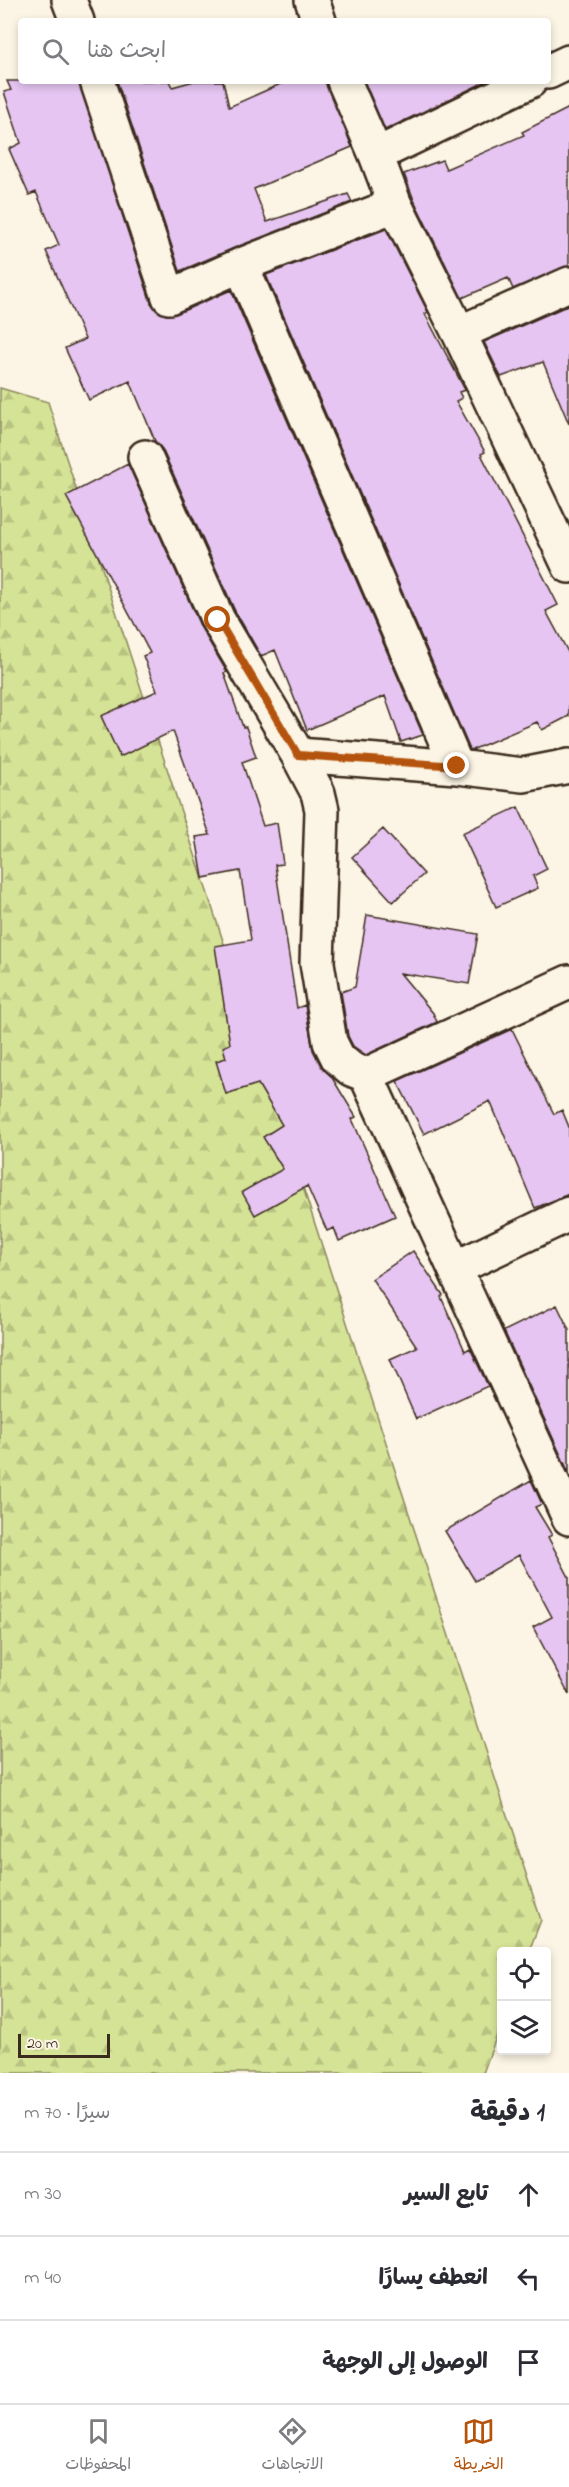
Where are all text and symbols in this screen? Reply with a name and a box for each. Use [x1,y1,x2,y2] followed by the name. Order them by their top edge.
[18,18,551,84] search box
[39,35,72,68] icon: search
[87,36,166,68] text: ابحث هنا
[204,606,230,632] route start
[443,752,469,778] route end
[497,1947,551,2055] map controls
[497,1947,551,2001] button: locate
[497,2001,551,2055] button: layers
[18,2031,110,2058] scale bar
[27,2032,58,2056] text: 20 m
[470,2095,545,2133] text: 1 دقيقة
[24,2099,110,2128] text: سيرًا · 70 m
[512,2178,545,2211] icon: ahead
[404,2179,488,2211] text: تابع السير
[24,2180,61,2209] text: 30 m
[512,2262,545,2295] icon: left
[379,2263,488,2295] text: انعطف يسارًا
[24,2264,61,2293] text: 40 m
[512,2346,545,2379] icon: arrive
[322,2347,488,2379] text: الوصول إلى الوجهة
[65,2415,131,2478] tab: المحفوظات
[262,2415,323,2478] tab: الاتجاهات
[454,2415,504,2478] tab: الخريطة

